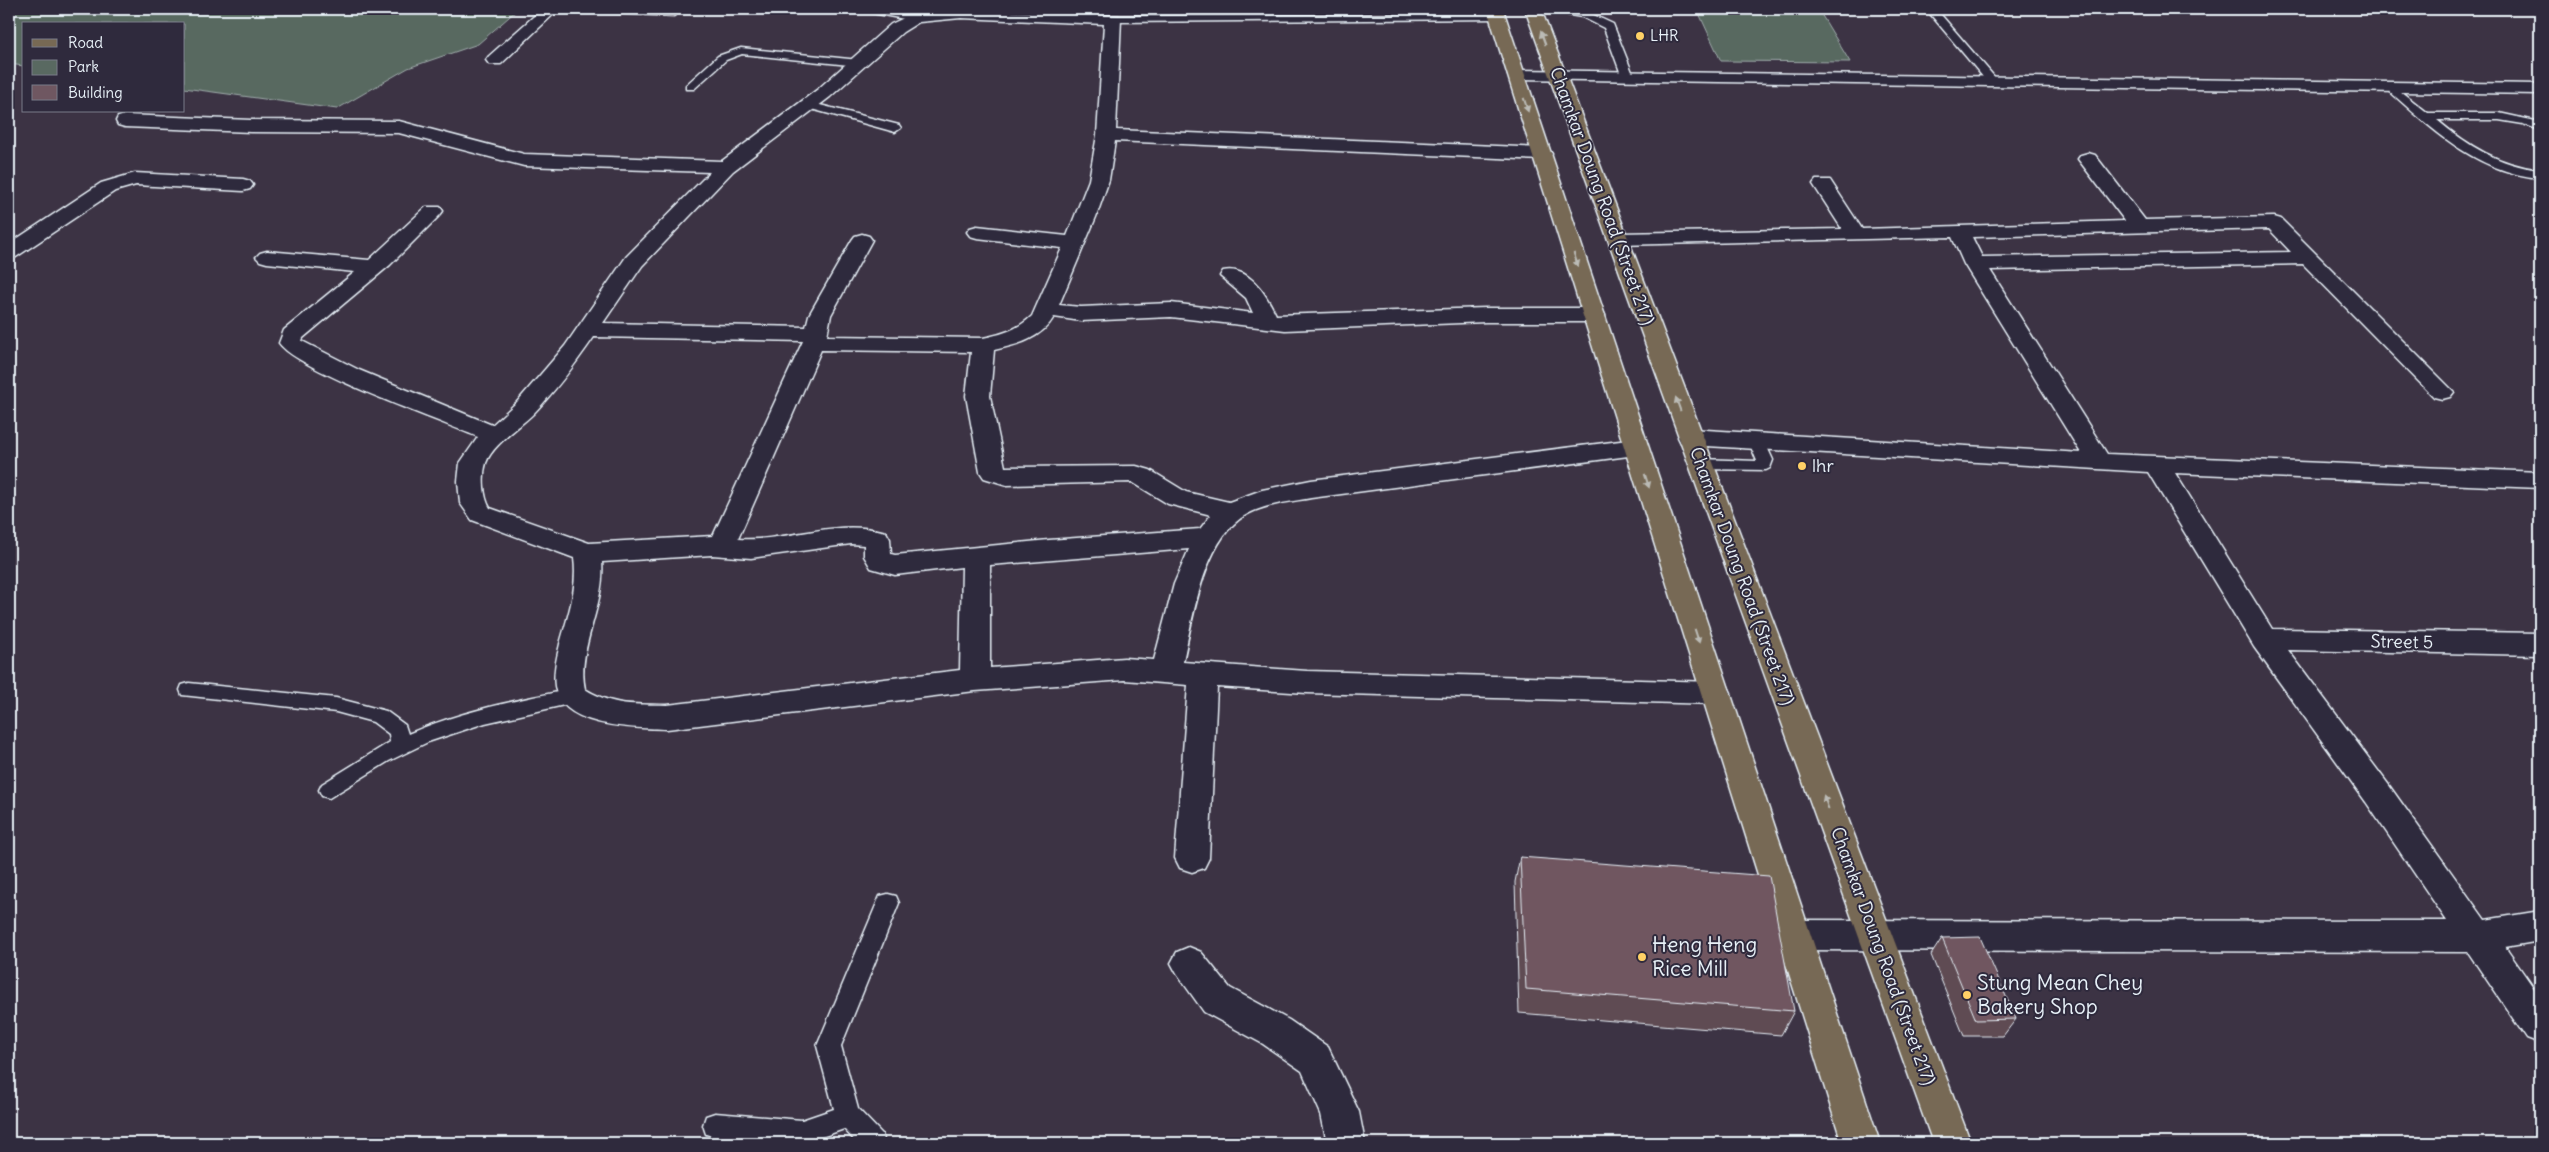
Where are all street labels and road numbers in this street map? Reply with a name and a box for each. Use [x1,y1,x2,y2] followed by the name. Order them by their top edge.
[1545,64,1660,328] street label: Chamkar Doung Road (Street 217)
[1685,444,1800,708] street label: Chamkar Doung Road (Street 217)
[2370,629,2434,654] street label: Street 5
[1826,824,1941,1088] street label: Chamkar Doung Road (Street 217)

